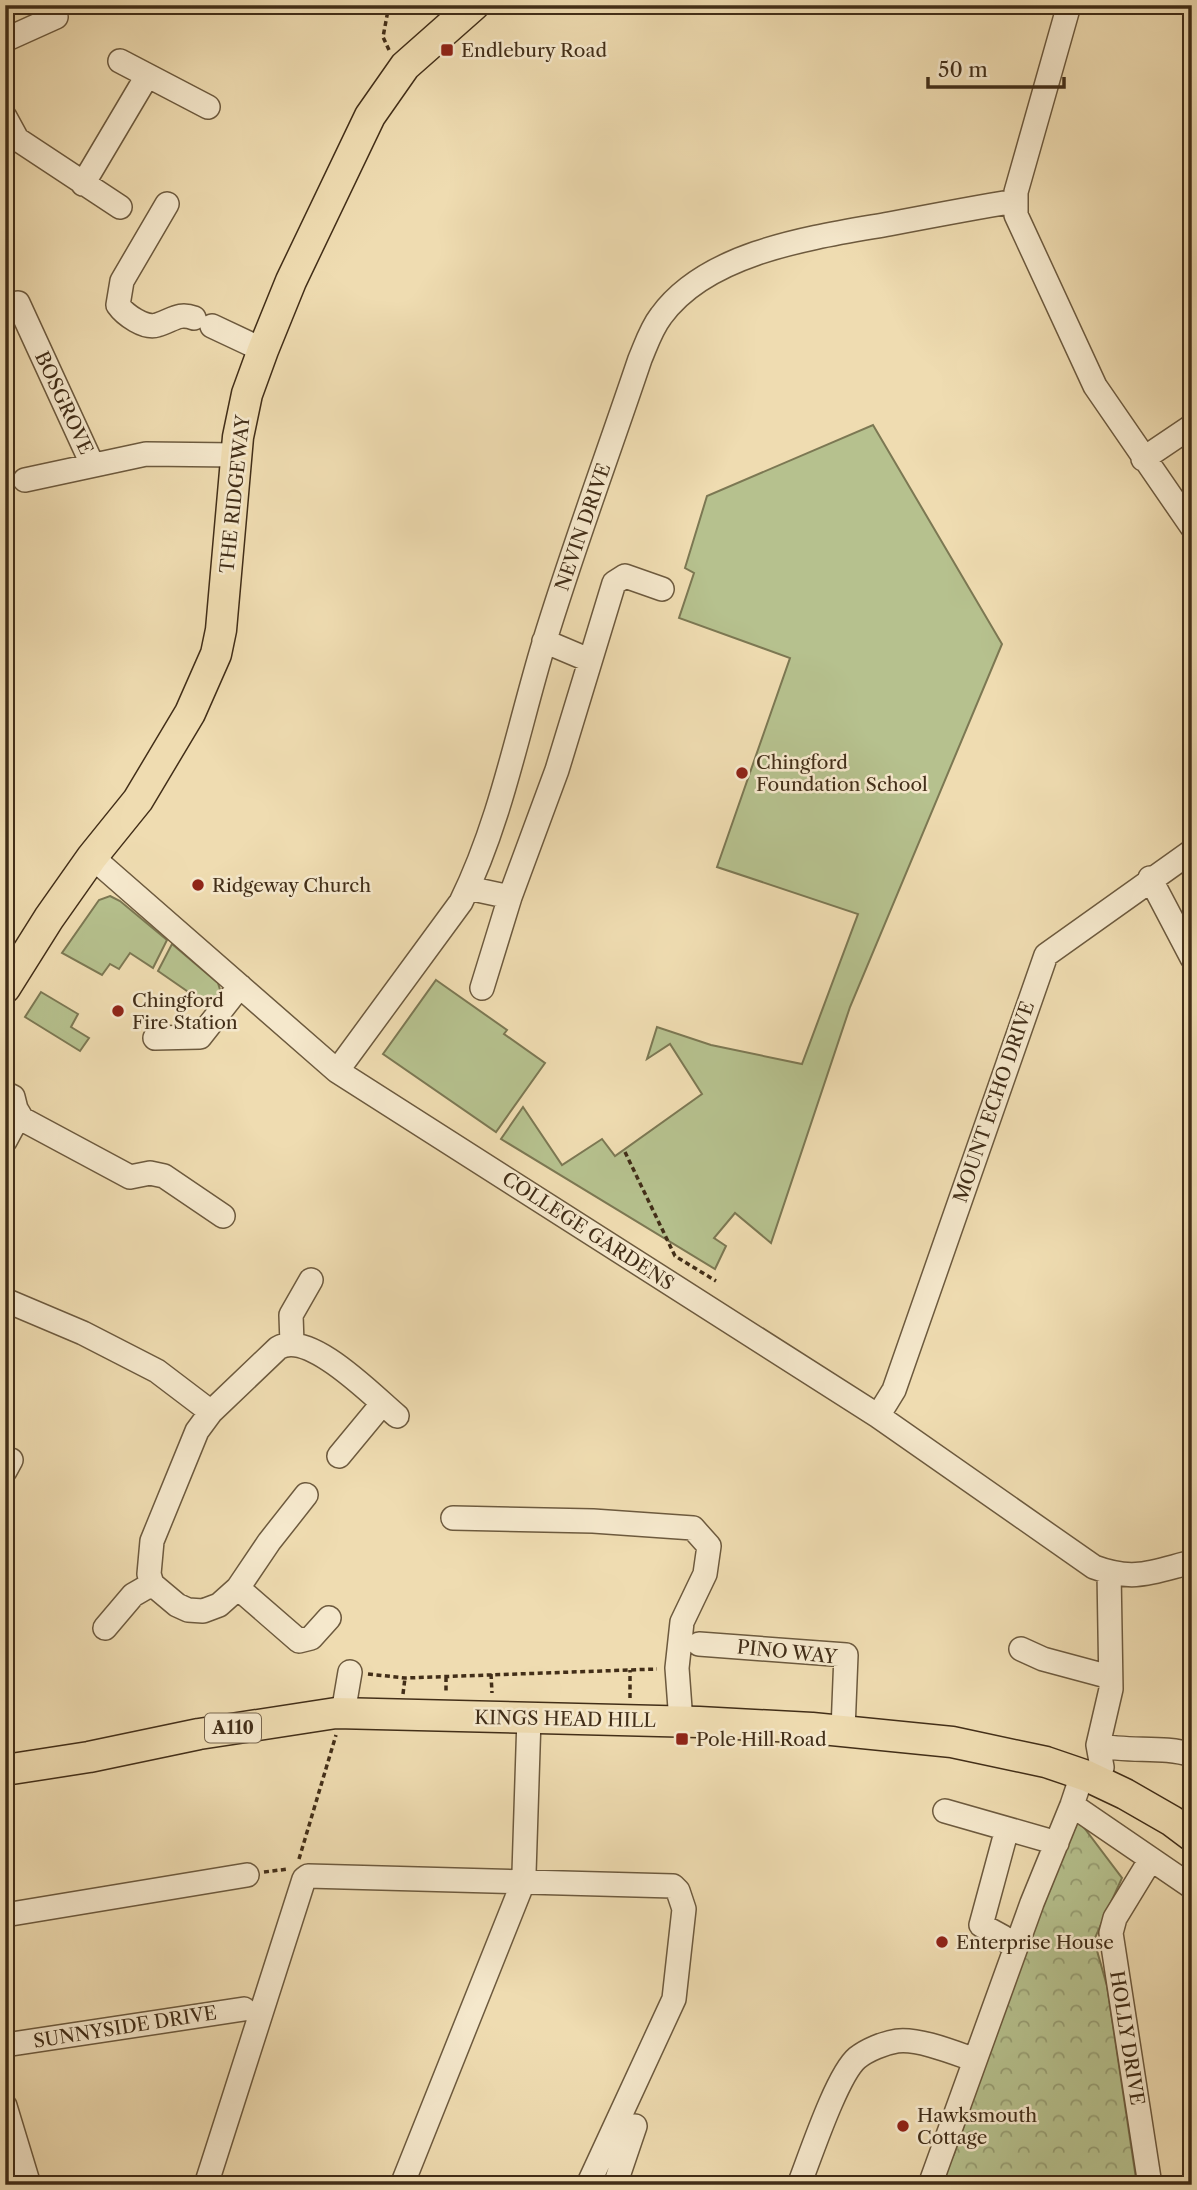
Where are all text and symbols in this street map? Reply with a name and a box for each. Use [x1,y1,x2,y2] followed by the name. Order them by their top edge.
[461,39,607,62] place label: Endlebury Road
[439,42,455,58] marker: Endlebury Road
[928,46,1064,90] scale bar
[938,57,988,82] text: 50 m
[30,348,98,458] street label: BOSGROVE
[215,413,255,574] street label: THE RIDGEWAY
[550,460,616,594] street label: NEVIN DRIVE
[756,751,928,796] place label: Chingford Foundation School
[734,765,750,781] marker: Chingford Foundation School
[212,874,371,897] place label: Ridgeway Church
[190,877,206,893] marker: Ridgeway Church
[132,989,238,1034] place label: Chingford Fire Station
[949,998,1039,1206] street label: MOUNT ECHO DRIVE
[110,1003,126,1019] marker: Chingford Fire Station
[498,1167,678,1295] street label: COLLEGE GARDENS
[736,1635,839,1669] street label: PINO WAY
[474,1706,656,1732] street label: KINGS HEAD HILL
[205,1714,261,1742] road number: A110
[696,1728,827,1751] place label: Pole Hill Road
[674,1731,690,1747] marker: Pole Hill Road
[956,1931,1114,1954] place label: Enterprise House
[934,1934,950,1950] marker: Enterprise House
[1105,1969,1149,2107] street label: HOLLY DRIVE
[32,2001,218,2053] street label: SUNNYSIDE DRIVE
[917,2104,1037,2149] place label: Hawksmouth Cottage
[895,2118,911,2134] marker: Hawksmouth Cottage

